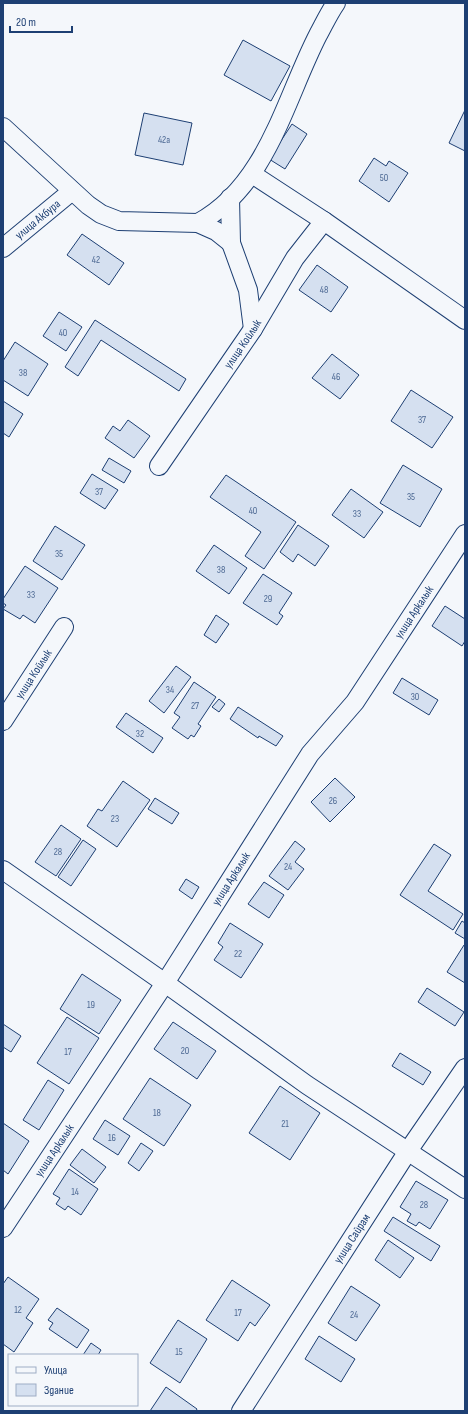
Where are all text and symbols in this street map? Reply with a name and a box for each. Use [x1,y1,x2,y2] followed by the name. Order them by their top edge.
[10,8,72,34] scale bar
[16,15,36,30] text: 20 m
[158,134,170,146] house number: 42а
[380,172,388,184] house number: 50
[12,196,64,243] street label: улица Акбура
[92,254,100,266] house number: 42
[320,284,328,296] house number: 48
[221,316,265,372] street label: улица Койлык
[59,327,67,339] house number: 40
[19,367,27,379] house number: 38
[332,371,340,383] house number: 46
[418,414,426,426] house number: 37
[95,486,103,498] house number: 37
[407,491,415,503] house number: 35
[249,505,257,517] house number: 40
[353,508,361,520] house number: 33
[55,548,63,560] house number: 35
[217,564,225,576] house number: 38
[391,583,437,642] street label: улица Аркалык
[27,589,35,601] house number: 33
[264,593,272,605] house number: 29
[12,646,56,702] street label: улица Койлык
[166,684,174,696] house number: 34
[411,691,419,703] house number: 30
[191,700,199,712] house number: 27
[136,728,144,740] house number: 32
[329,795,337,807] house number: 26
[111,813,119,825] house number: 23
[54,846,62,858] house number: 28
[209,849,254,909] street label: улица Аркалык
[284,861,292,873] house number: 24
[234,948,242,960] house number: 22
[87,999,95,1011] house number: 19
[181,1045,189,1057] house number: 20
[64,1046,72,1058] house number: 17
[153,1107,161,1119] house number: 18
[281,1118,289,1130] house number: 21
[32,1121,78,1180] street label: улица Аркалык
[108,1132,116,1144] house number: 16
[71,1186,79,1198] house number: 14
[420,1199,428,1211] house number: 28
[331,1211,374,1266] street label: улица Сайрам
[14,1304,22,1316] house number: 12
[234,1307,242,1319] house number: 17
[350,1309,358,1321] house number: 24
[175,1346,183,1358] house number: 15
[8,1354,138,1406] legend
[44,1363,68,1378] text: Улица
[44,1383,74,1398] text: Здание

